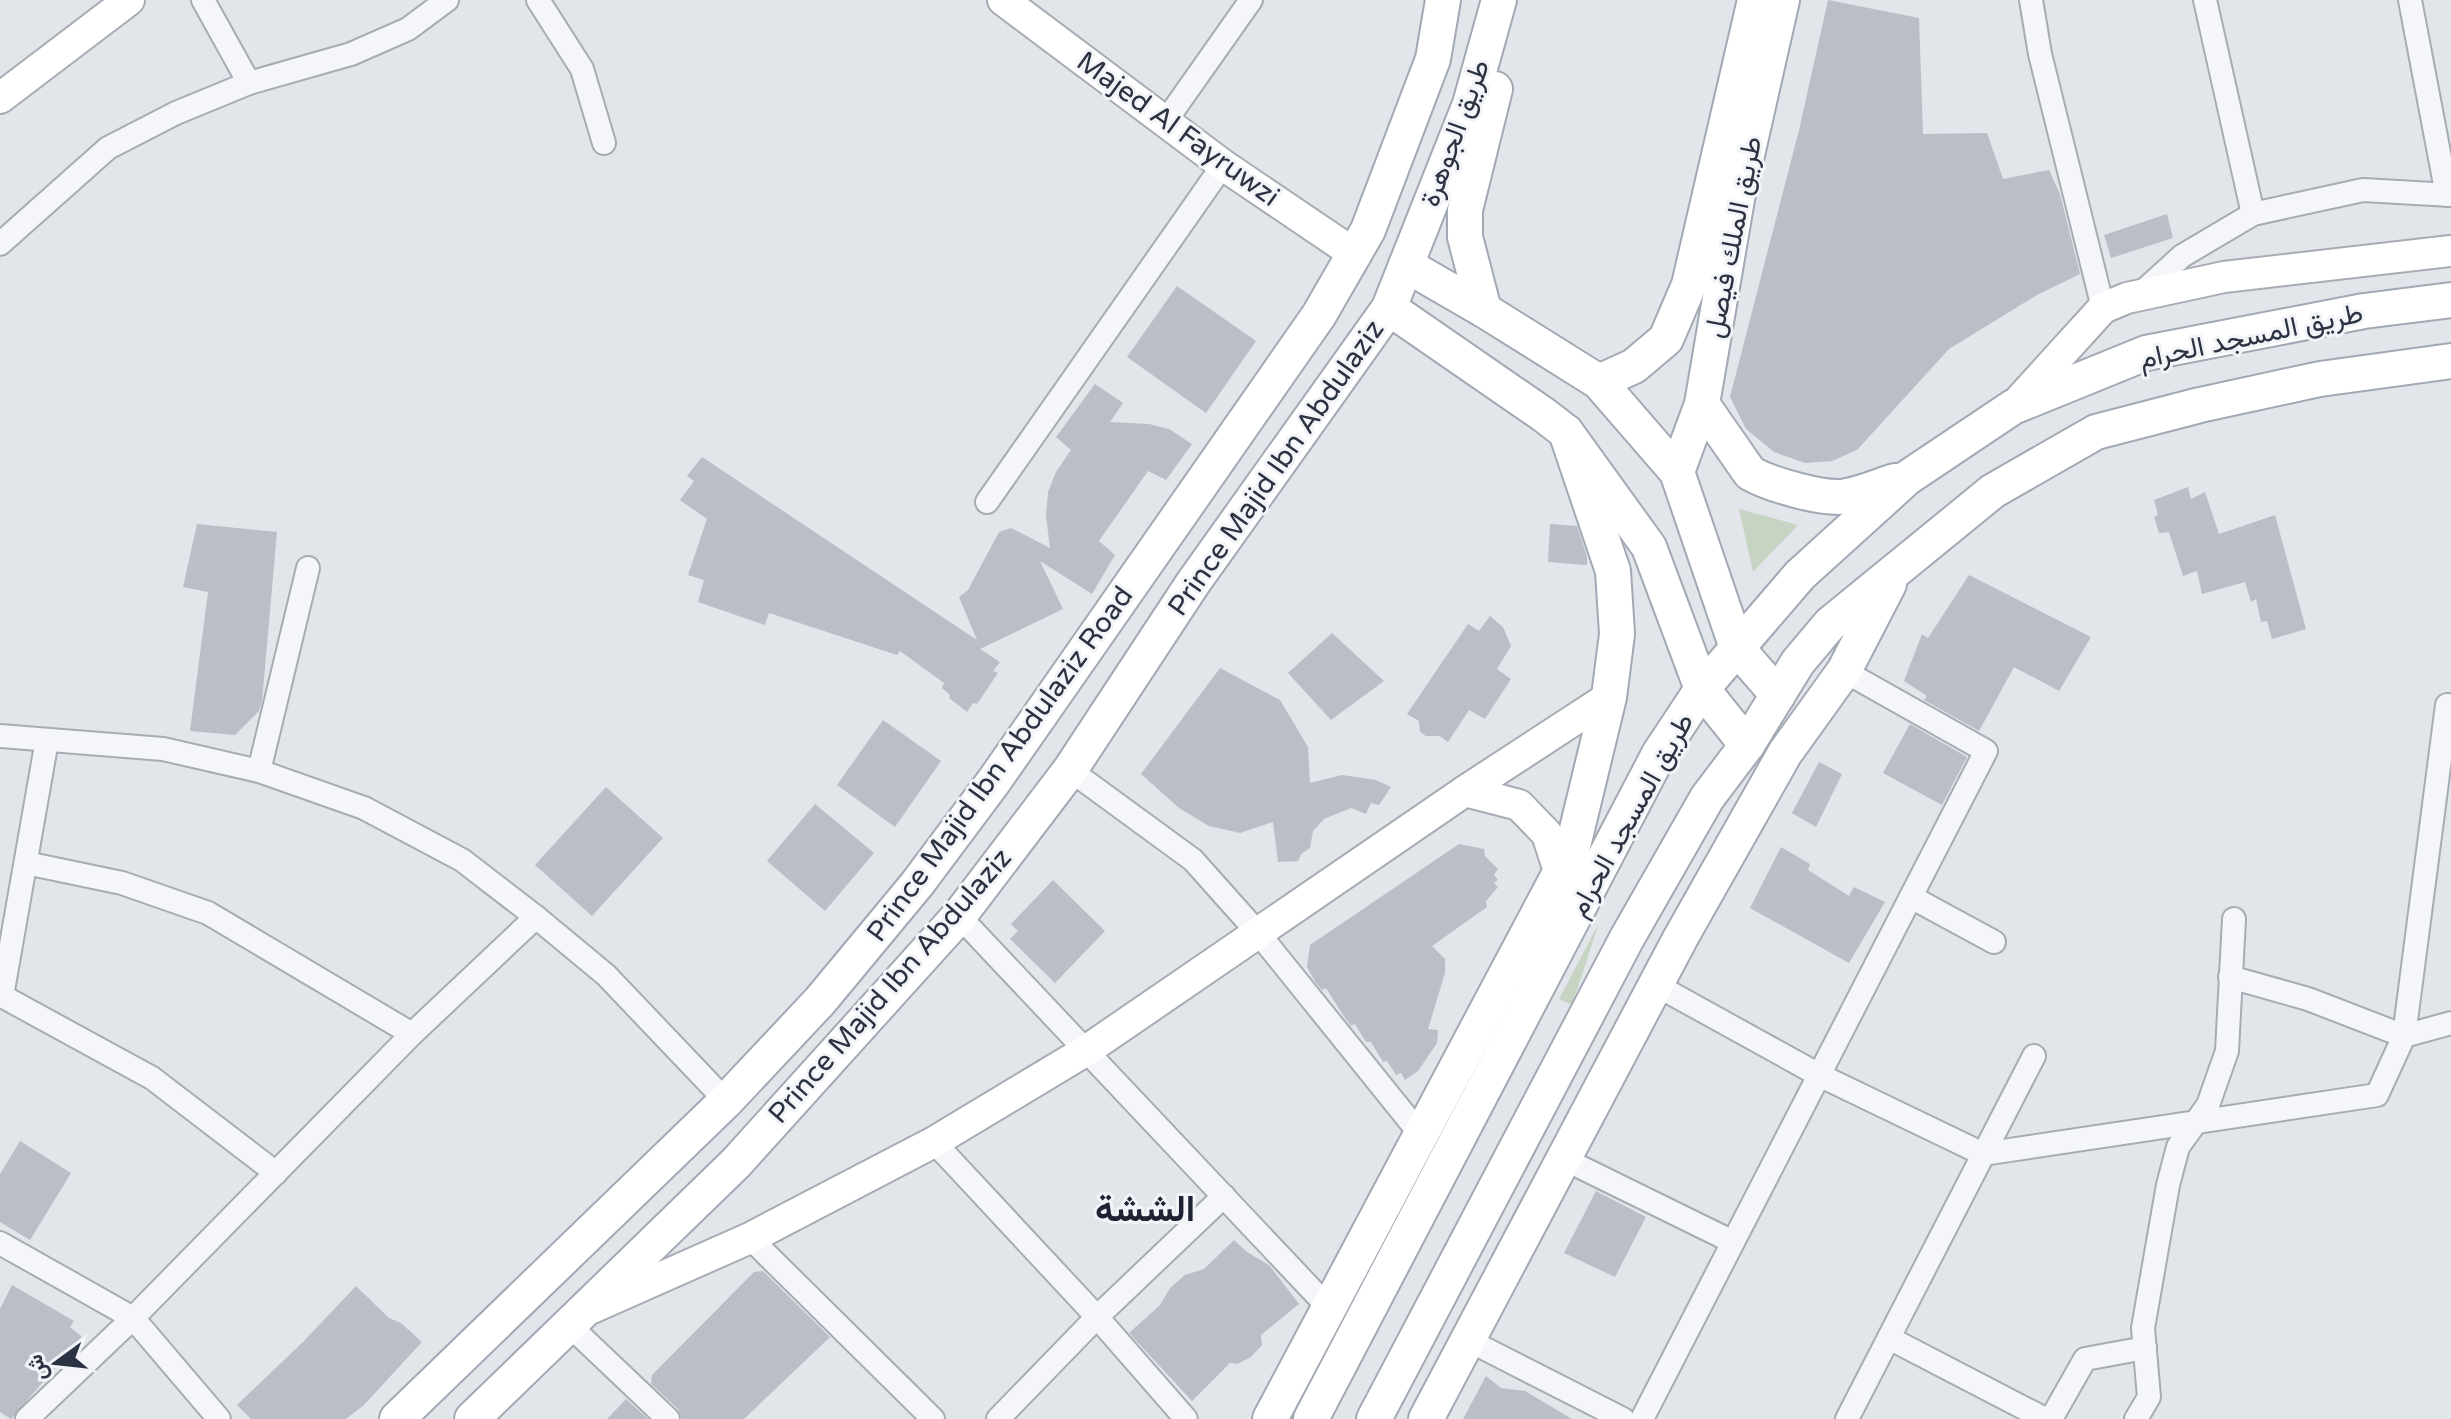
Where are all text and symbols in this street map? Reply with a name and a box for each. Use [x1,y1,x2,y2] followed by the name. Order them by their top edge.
[1070,44,1286,214] street label: Majed Al Fayruwzi
[1413,55,1497,211] street label: طريق الجوهرة
[1697,133,1769,341] street label: طريق الملك فيصل
[2136,296,2366,377] street label: طريق المسجد الحرام
[1161,313,1391,623] street label: Prince Majid Ibn Abdulaziz
[860,580,1140,948] street label: Prince Majid Ibn Abdulaziz Road
[1561,707,1702,923] street label: طريق المسجد الحرام
[761,841,1019,1131] street label: Prince Majid Ibn Abdulaziz
[1095,1188,1195,1231] district label: الششة
[16,1323,96,1403] north arrow
[22,1352,54,1384] text: ش

